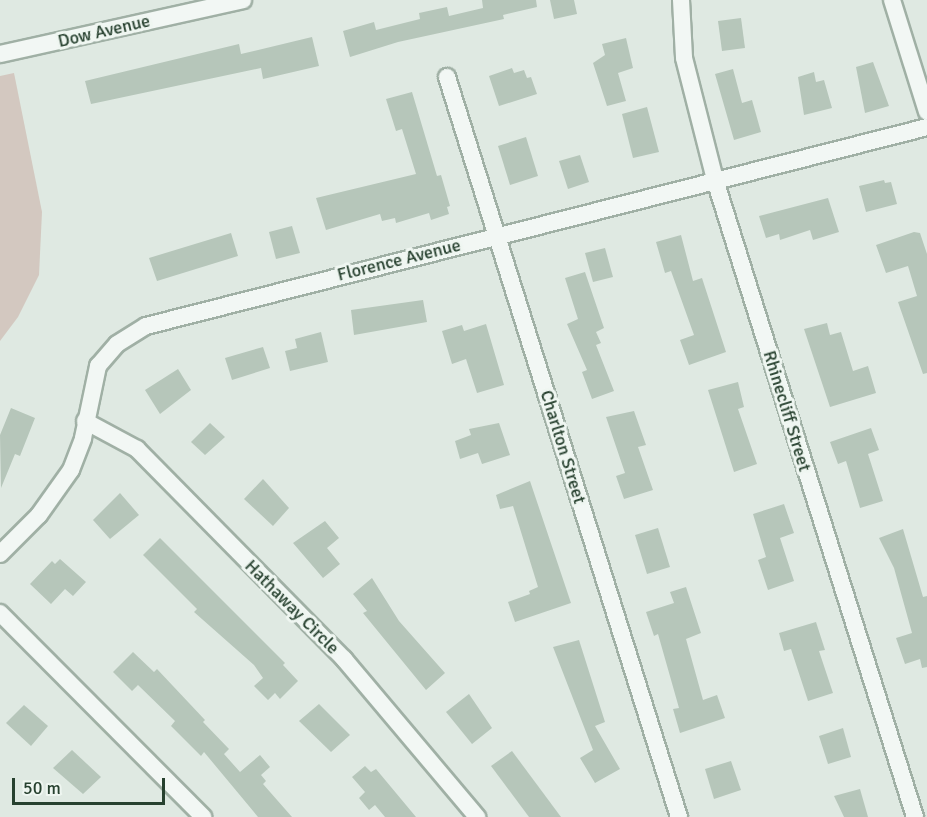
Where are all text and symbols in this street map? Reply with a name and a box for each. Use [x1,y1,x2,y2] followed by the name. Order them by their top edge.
[56,10,152,52] street label: Dow Avenue
[335,234,463,286] street label: Florence Avenue
[758,348,816,474] street label: Rhinecliff Street
[535,388,591,506] street label: Charlton Street
[240,555,344,659] street label: Hathaway Circle
[15,766,168,804] scale bar
[23,777,61,799] text: 50 m

